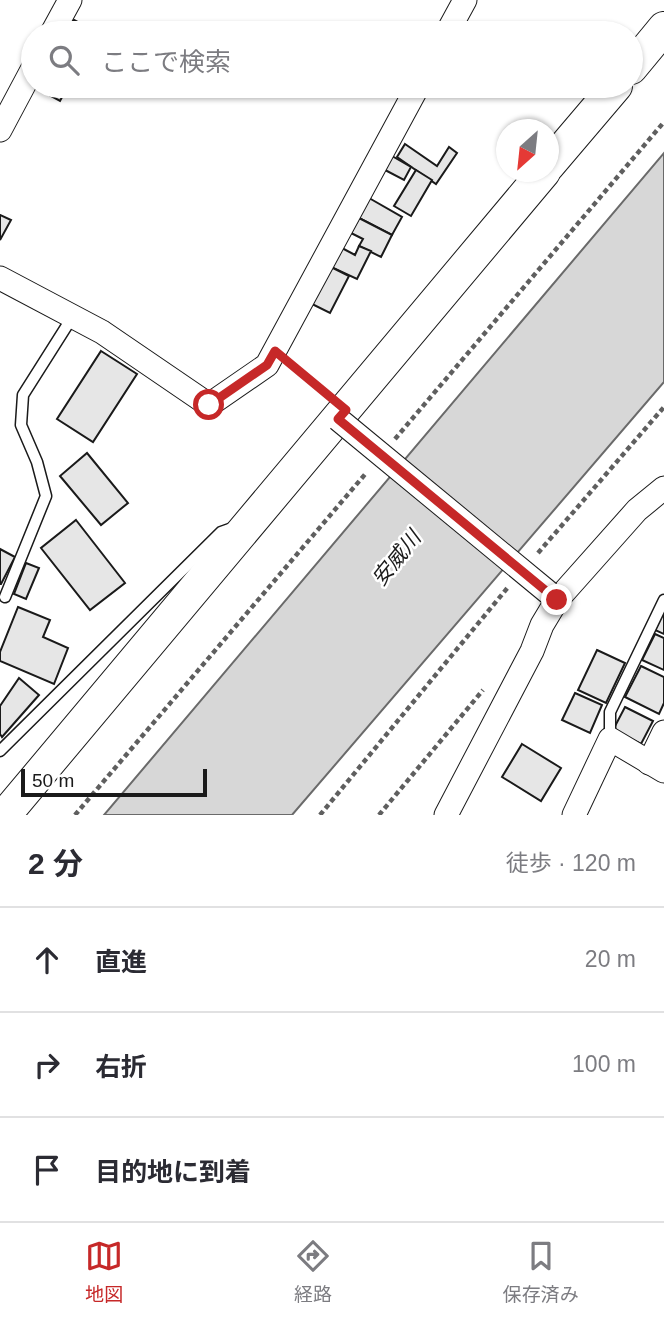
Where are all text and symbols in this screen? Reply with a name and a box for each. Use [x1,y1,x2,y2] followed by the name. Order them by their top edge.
[21,21,643,98] search box
[45,41,83,79] icon: search
[101,47,231,77] text: ここで検索
[496,119,559,182] north arrow
[193,389,224,420] route start
[367,525,426,590] water label: 安威川
[541,584,572,615] route end
[21,766,206,798] scale bar
[32,770,74,791] text: 50 m
[28,847,83,880] text: 2 分
[506,850,636,876] text: 徒歩 · 120 m
[28,941,66,979] icon: ahead
[585,946,636,972] text: 20 m
[95,947,147,977] text: 直進
[28,1046,66,1084] icon: right
[572,1051,636,1077] text: 100 m
[95,1052,147,1082] text: 右折
[28,1151,66,1189] icon: arrive
[95,1157,251,1187] text: 目的地に到着
[85,1237,123,1306] tab: 地図
[294,1237,332,1306] tab: 経路
[503,1237,579,1306] tab: 保存済み

